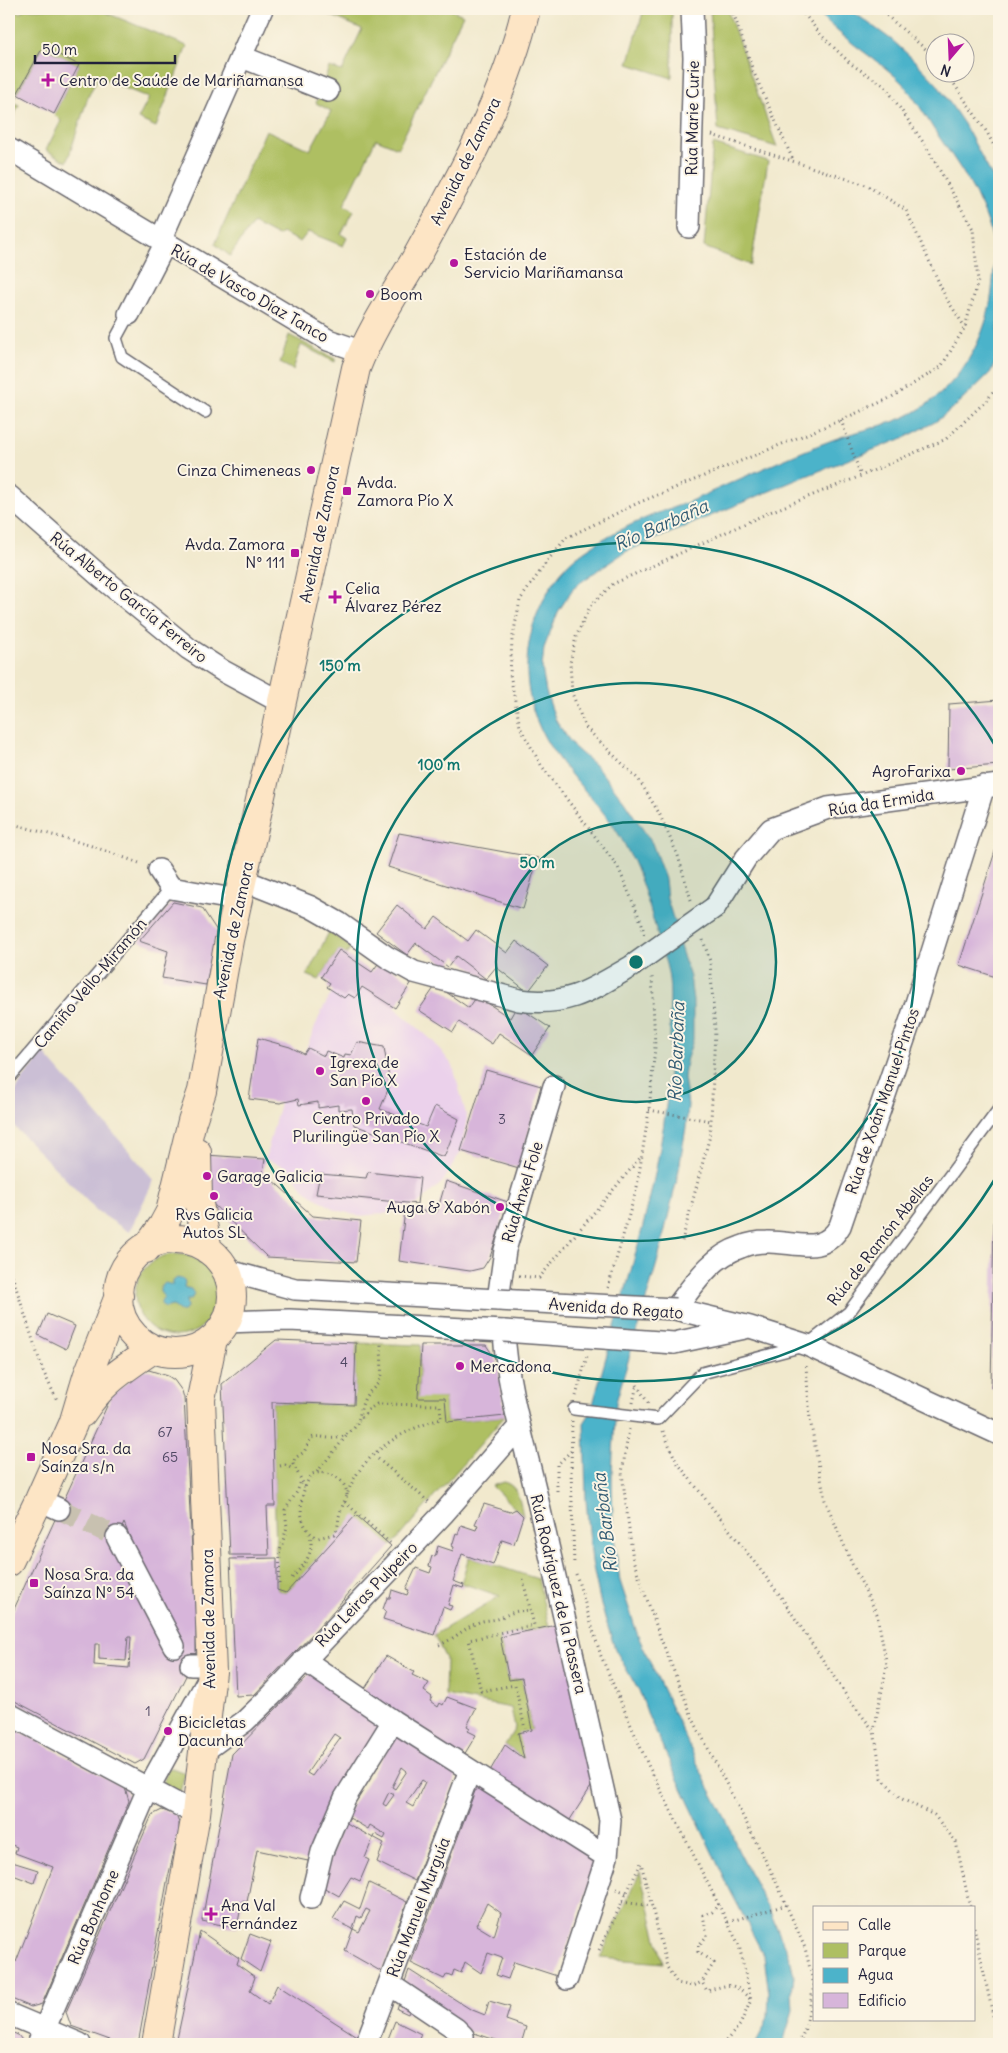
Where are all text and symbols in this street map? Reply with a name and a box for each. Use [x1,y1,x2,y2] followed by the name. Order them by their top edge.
[35,32,175,64] scale bar
[926,32,976,82] north arrow
[42,40,77,59] text: 50 m
[681,60,703,176] street label: Rúa Marie Curie
[938,60,953,80] text: N
[59,70,303,90] place label: Centro de Saúde de Mariñamansa
[41,73,55,87] marker: Centro de Saúde de Mariñamansa
[425,94,505,228] street label: Avenida de Zamora
[168,240,332,346] street label: Rúa de Vasco Díaz Tanco
[464,244,623,282] place label: Estación de Servicio Mariñamansa
[448,257,460,269] marker: Estación de Servicio Mariñamansa
[380,284,423,304] place label: Boom
[364,288,376,300] marker: Boom
[177,460,301,480] place label: Cinza Chimeneas
[295,463,343,605] street label: Avenida de Zamora
[305,464,317,476] marker: Cinza Chimeneas
[357,472,453,510] place label: Avda. Zamora Pío X
[341,485,353,497] marker: Avda. Zamora Pío X
[611,493,713,556] water label: Río Barbaña
[46,527,212,667] street label: Rúa Alberto García Ferreiro
[185,534,285,572] place label: Avda. Zamora Nº 111
[289,547,301,559] marker: Avda. Zamora Nº 111
[345,578,442,616] place label: Celia Álvarez Pérez
[329,591,341,603] marker: Celia Álvarez Pérez
[319,656,361,675] text: 150 m
[418,755,460,774] text: 100 m
[872,761,951,781] place label: AgroFarixa
[955,765,967,777] marker: AgroFarixa
[827,784,935,820] street label: Rúa da Ermida
[519,853,555,872] text: 50 m
[209,859,257,1001] street label: Avenida de Zamora
[29,914,151,1052] street label: Camiño Vello-Miramón
[627,953,645,971] centre of rings
[663,1000,689,1102] water label: Río Barbaña
[841,1005,923,1197] street label: Rúa de Xoán Manuel Pintos
[330,1052,399,1090] place label: Igrexa de San Pío X
[314,1065,326,1077] marker: Igrexa de San Pío X
[360,1095,372,1107] marker: Centro Privado Plurilingüe San Pío X
[293,1108,439,1146] place label: Centro Privado Plurilingüe San Pío X
[498,1110,506,1128] house number: 3
[497,1139,547,1245] street label: Rúa Ánxel Fole
[217,1166,323,1186] place label: Garage Galicia
[201,1170,213,1182] marker: Garage Galicia
[823,1171,937,1309] street label: Rúa de Ramón Abellas
[208,1190,220,1202] marker: Rvs Galicia Autos SL
[386,1197,490,1217] place label: Auga & Xabón
[494,1201,506,1213] marker: Auga & Xabón
[175,1204,253,1242] place label: Rvs Galicia Autos SL
[548,1293,684,1323] street label: Avenida do Regato
[340,1353,348,1371] house number: 4
[470,1356,552,1376] place label: Mercadona
[454,1360,466,1372] marker: Mercadona
[158,1423,173,1441] house number: 67
[41,1438,131,1476] place label: Nosa Sra. da Saínza s/n
[162,1448,178,1466] house number: 65
[25,1451,37,1463] marker: Nosa Sra. da Saínza s/n
[587,1470,623,1574] water label: Río Barbaña
[526,1492,592,1696] street label: Rúa Rodríguez de la Passera
[311,1537,421,1651] street label: Rúa Leiras Pulpeiro
[197,1549,219,1689] street label: Avenida de Zamora
[44,1564,134,1602] place label: Nosa Sra. da Saínza Nº 54
[28,1577,40,1589] marker: Nosa Sra. da Saínza Nº 54
[145,1702,151,1720] house number: 1
[178,1712,246,1750] place label: Bicicletas Dacunha
[162,1725,174,1737] marker: Bicicletas Dacunha
[382,1834,454,1980] street label: Rúa Manuel Murguía
[63,1866,123,1968] street label: Rúa Bonhome
[221,1895,298,1933] place label: Ana Val Fernández
[813,1906,976,2020] legend
[205,1908,217,1920] marker: Ana Val Fernández
[858,1915,891,1934] text: Calle
[858,1941,906,1960] text: Parque
[858,1965,894,1984] text: Agua
[858,1991,906,2010] text: Edificio

